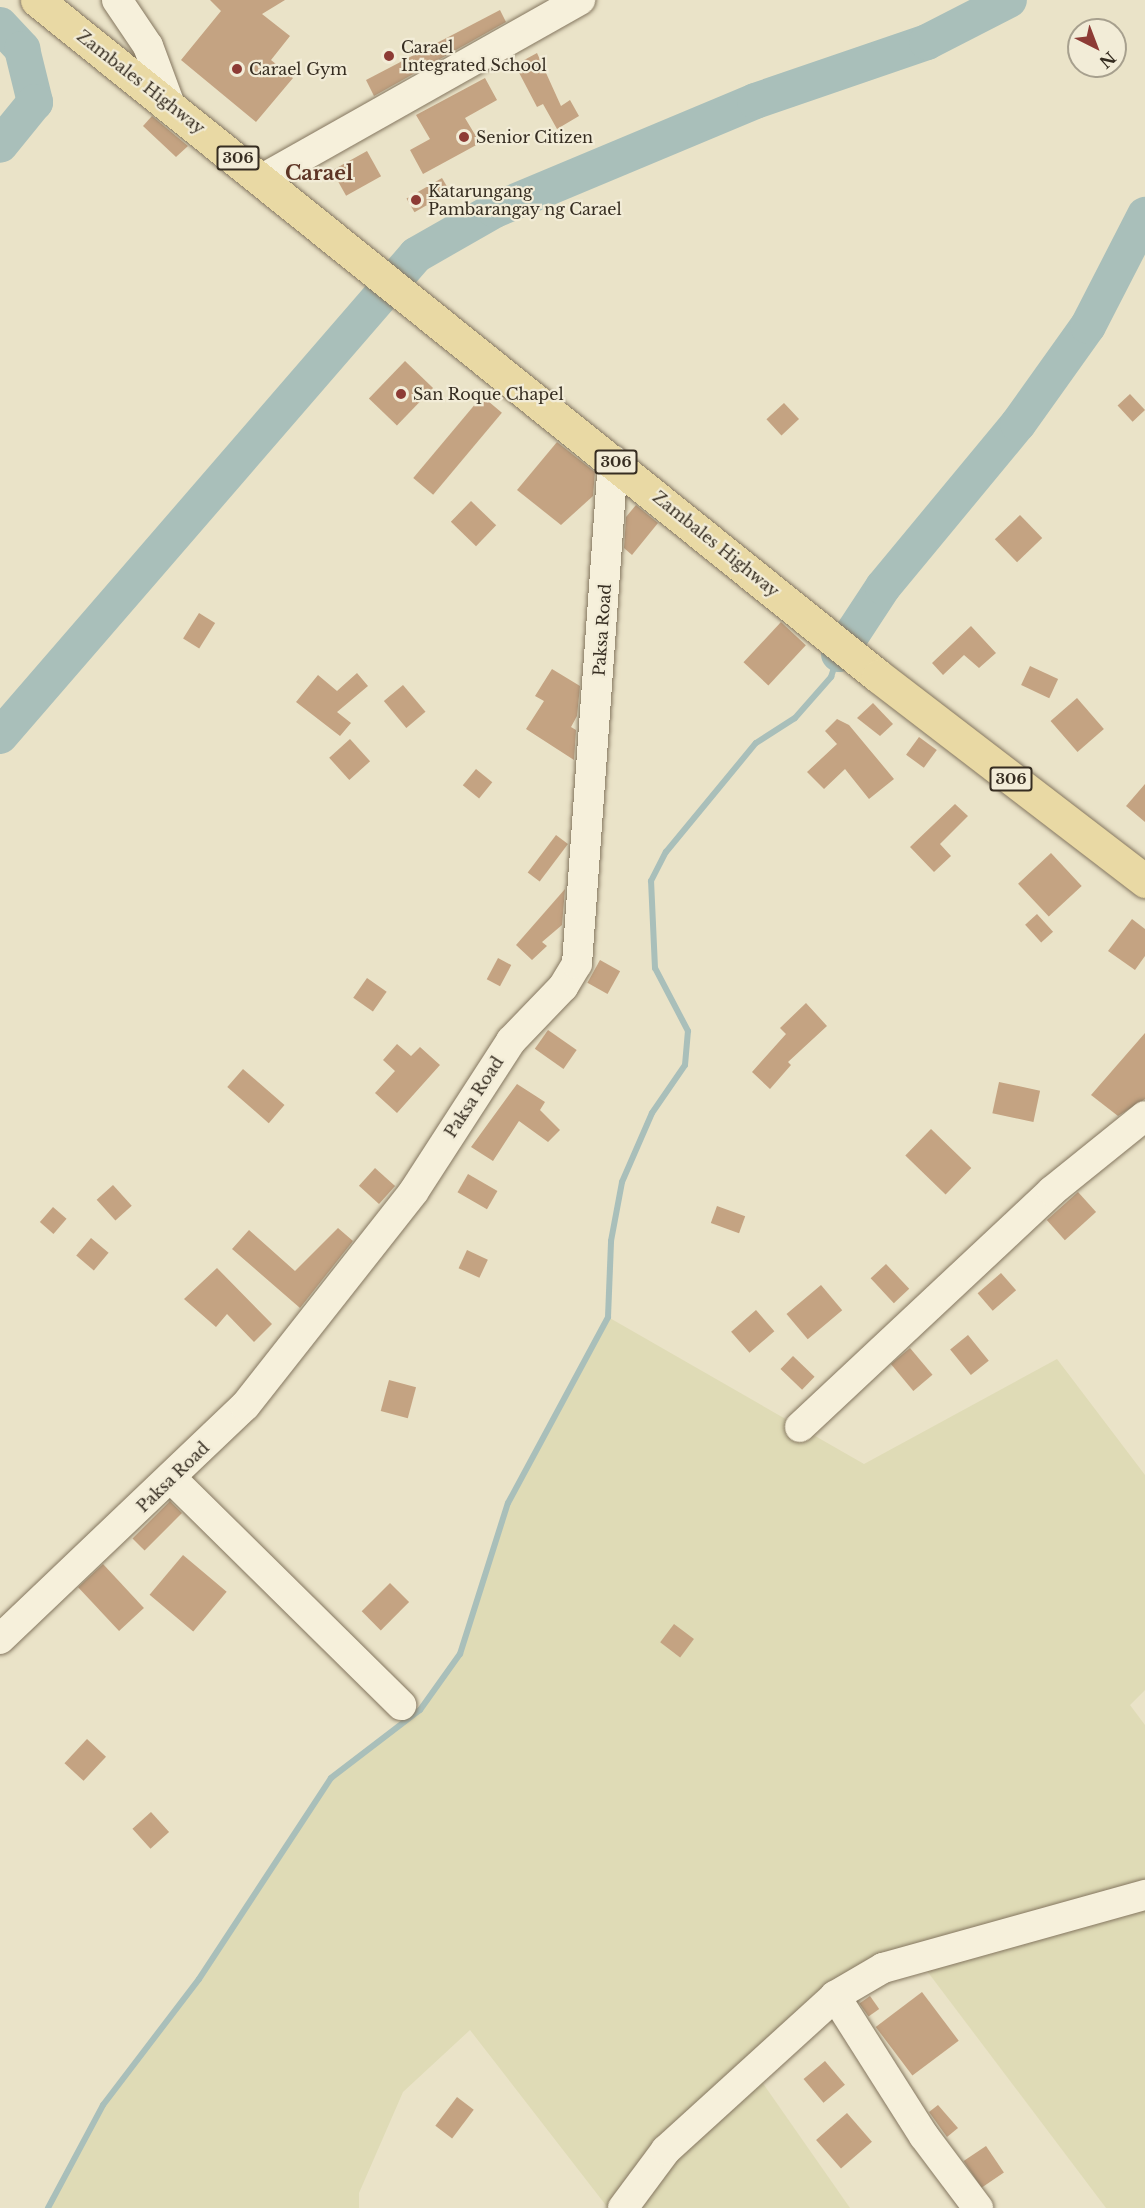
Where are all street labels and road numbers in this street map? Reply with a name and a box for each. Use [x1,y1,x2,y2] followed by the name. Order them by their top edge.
[73,26,209,138] street label: Zambales Highway
[216,146,260,170] road number: 306
[594,450,638,474] road number: 306
[649,487,783,601] street label: Zambales Highway
[589,583,615,677] street label: Paksa Road
[988,767,1034,791] road number: 306
[441,1053,507,1141] street label: Paksa Road
[133,1438,213,1516] street label: Paksa Road

